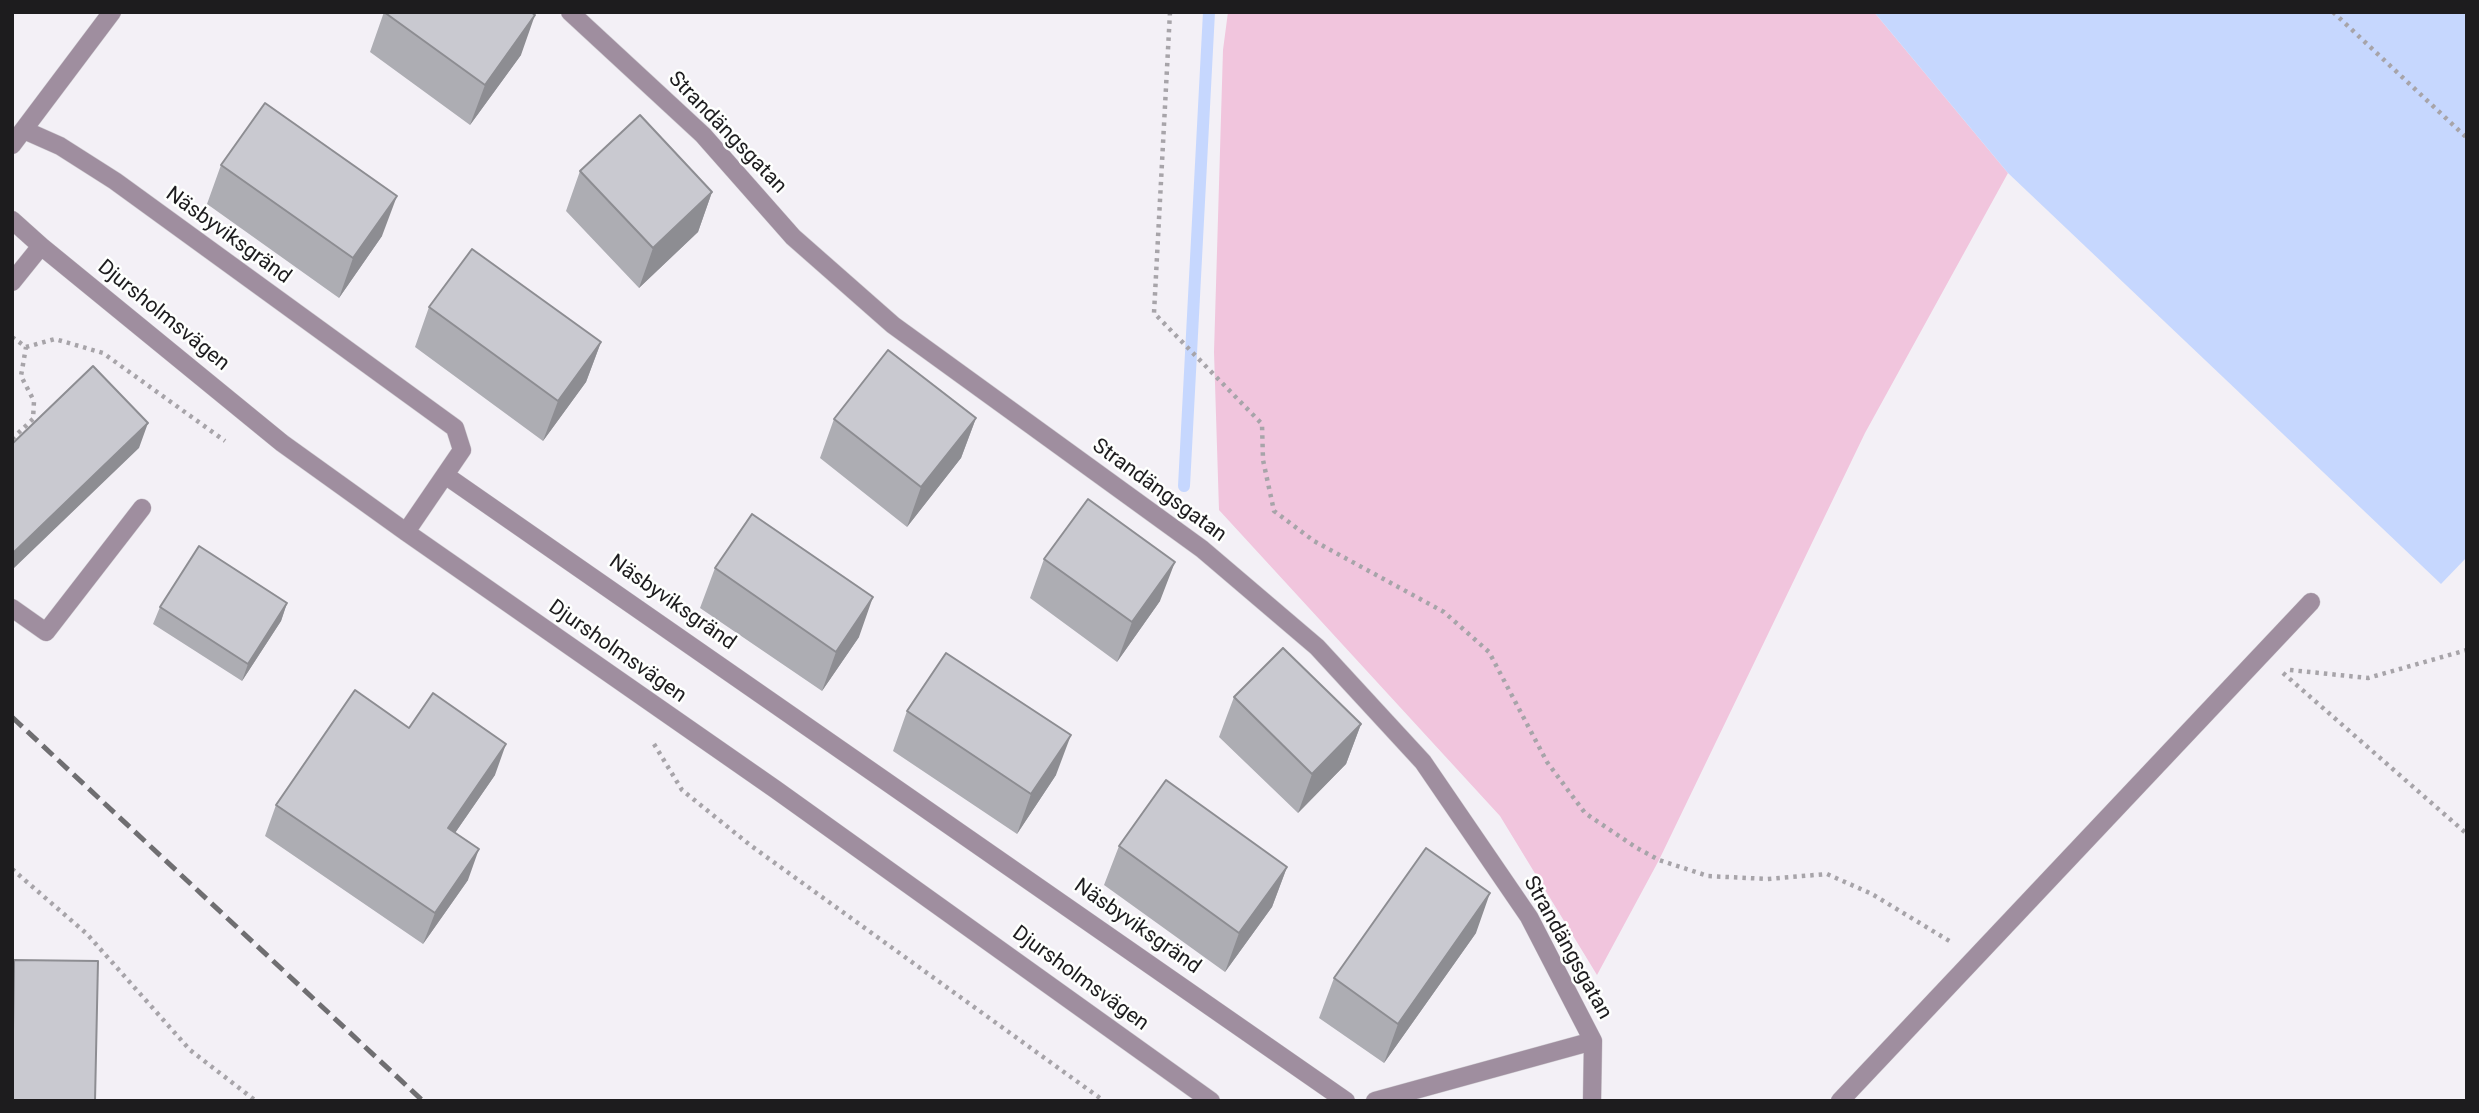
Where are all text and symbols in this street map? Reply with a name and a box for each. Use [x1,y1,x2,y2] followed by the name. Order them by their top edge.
[662,67,792,199] street label: Strandängsgatan
[160,182,296,290] street label: Näsbyviksgränd
[92,255,234,377] street label: Djursholmsvägen
[1087,434,1231,548] street label: Strandängsgatan
[604,550,740,656] street label: Näsbyviksgränd
[543,595,691,709] street label: Djursholmsvägen
[1517,872,1617,1024] street label: Strandängsgatan
[1069,874,1205,980] street label: Näsbyviksgränd
[1007,921,1153,1037] street label: Djursholmsvägen

